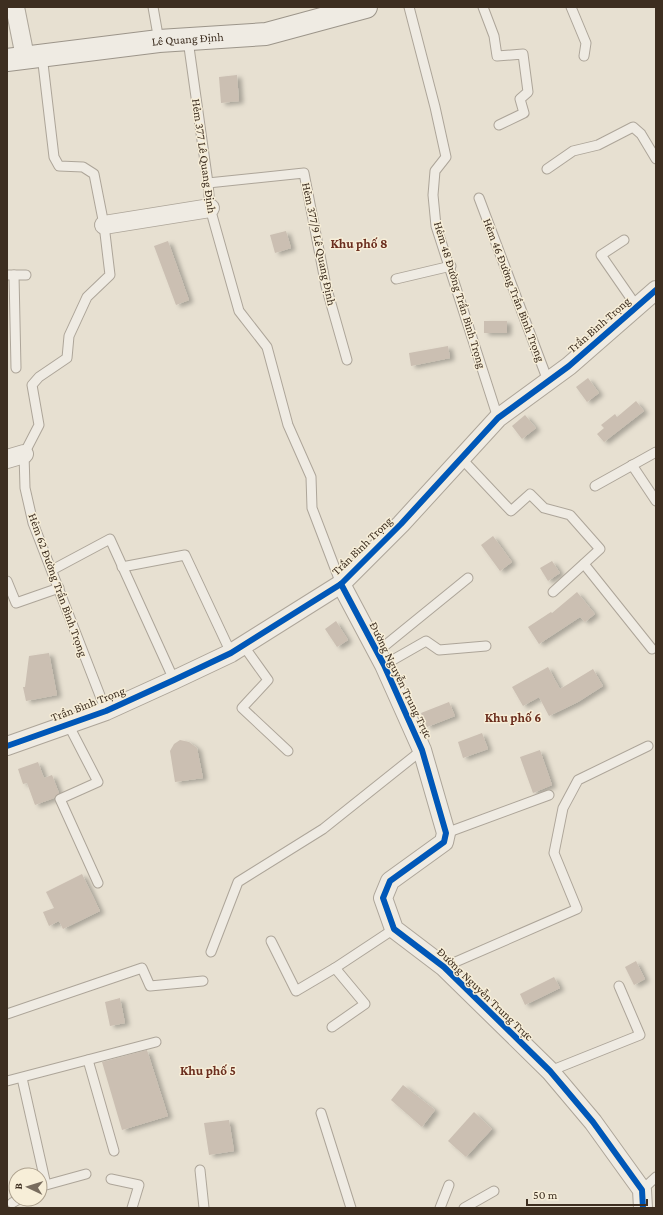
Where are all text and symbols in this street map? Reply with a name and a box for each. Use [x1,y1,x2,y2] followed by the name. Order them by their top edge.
[151,30,225,49] street label: Lê Quang Định
[189,98,219,215] street label: Hẻm 377 Lê Quang Định
[299,181,339,307] street label: Hẻm 377/9 Lê Quang Định
[480,216,548,364] street label: Hẻm 46 Đường Trần Bình Trọng
[431,220,489,370] street label: Hẻm 48 Đường Trần Bình Trọng
[330,236,388,251] district label: Khu phố 8
[565,294,633,356] street label: Trần Bình Trọng
[25,511,91,659] street label: Hẻm 62 Đường Trần Bình Trọng
[329,514,395,578] street label: Trần Bình Trọng
[367,619,435,741] street label: Đường Nguyễn Trung Trực
[49,683,127,725] street label: Trần Bình Trọng
[485,710,541,725] district label: Khu phố 6
[434,945,536,1043] street label: Đường Nguyễn Trung Trực
[180,1063,236,1078] district label: Khu phố 5
[8,1167,48,1207] north arrow
[527,1181,647,1207] scale bar
[12,1182,24,1190] text: B
[533,1188,558,1202] text: 50 m

